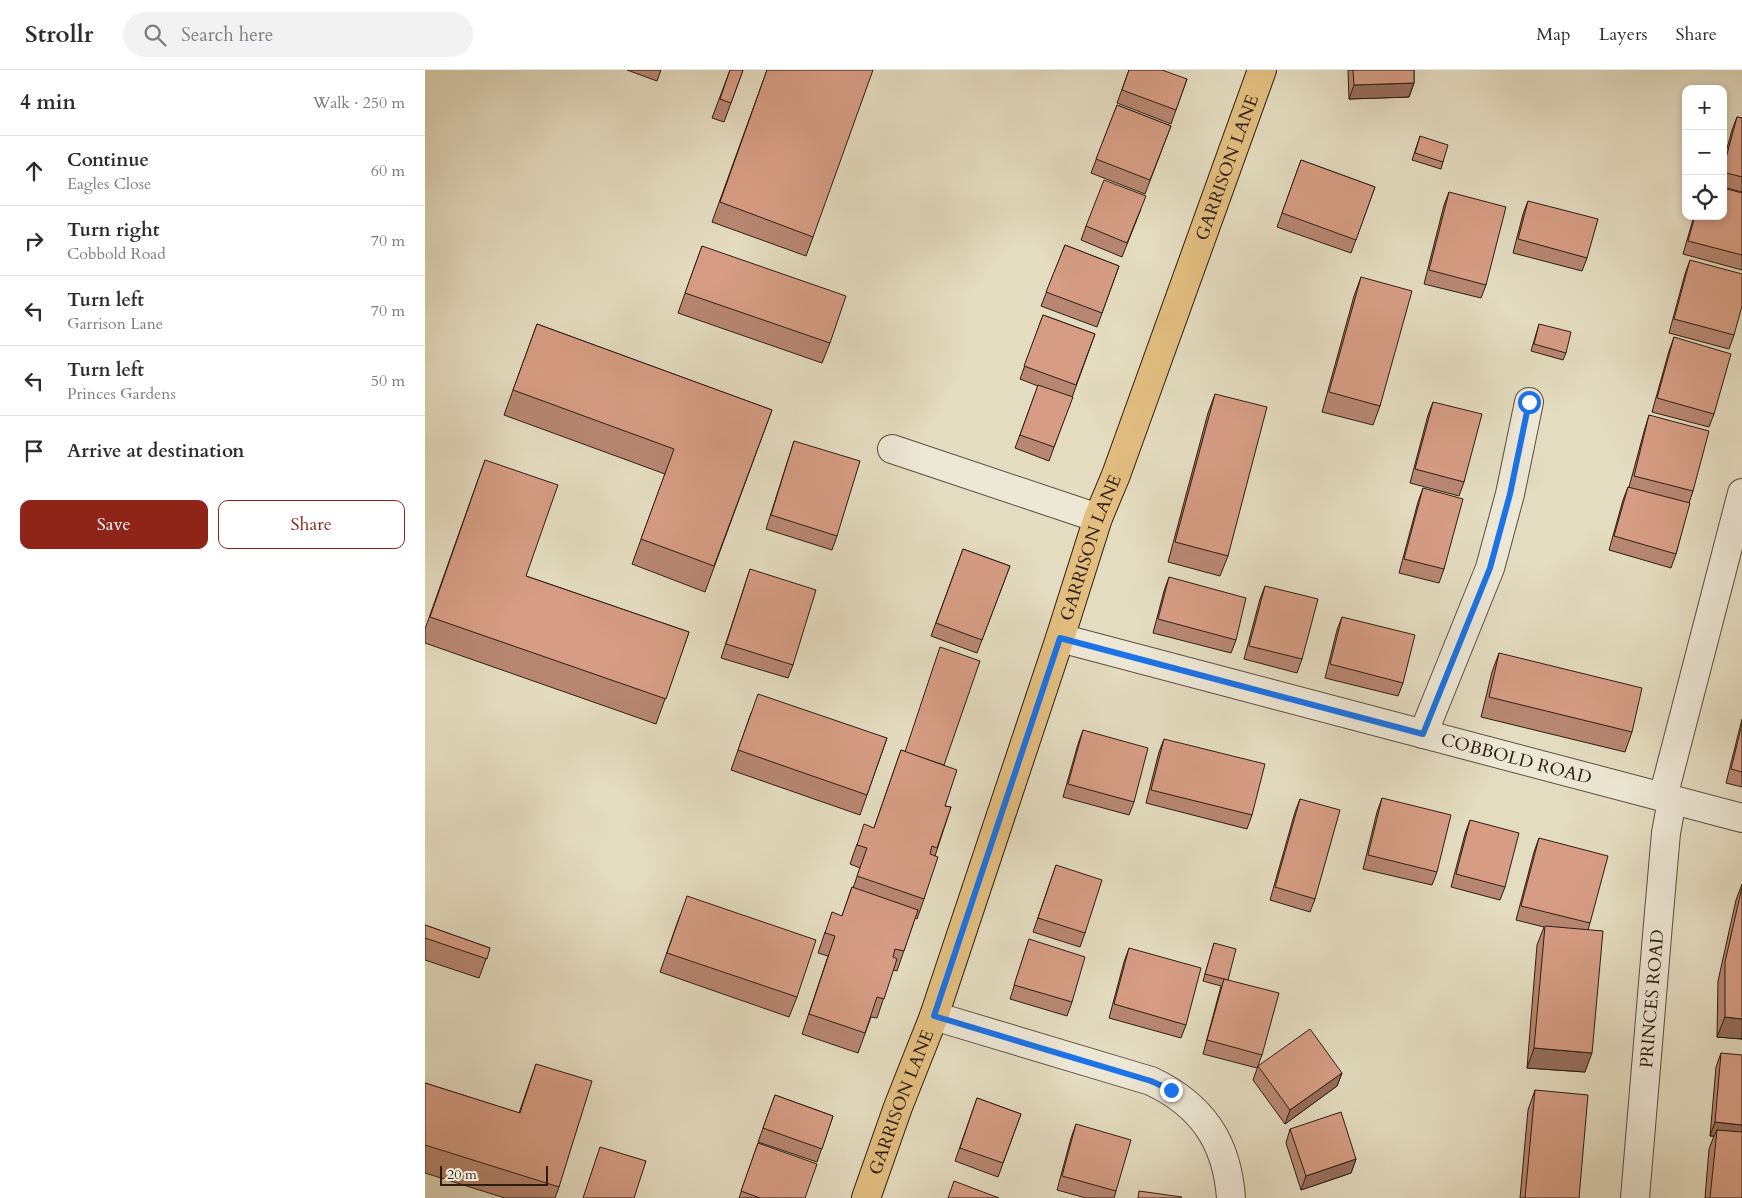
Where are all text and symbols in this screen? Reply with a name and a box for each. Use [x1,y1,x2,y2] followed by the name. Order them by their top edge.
[123,12,473,57] search box
[25,18,93,51] text: Strollr
[141,21,169,49] icon: search
[181,22,273,48] text: Search here
[1536,22,1571,47] text: Map
[1599,22,1648,47] text: Layers
[1676,22,1717,47] text: Share
[1682,85,1727,220] map controls
[1682,85,1727,130] button: +
[20,88,76,117] text: 4 min
[1189,91,1265,244] street label: GARRISON LANE
[313,92,405,114] text: Walk · 250 m
[1682,130,1727,175] button: −
[67,147,149,173] text: Continue
[20,157,48,185] icon: ahead
[371,160,405,182] text: 60 m
[67,173,151,195] text: Eagles Close
[1682,175,1727,220] button: locate
[67,217,159,243] text: Turn right
[20,227,48,255] icon: right
[371,230,405,252] text: 70 m
[67,243,166,265] text: Cobbold Road
[67,287,144,313] text: Turn left
[20,297,48,325] icon: left
[371,300,405,322] text: 70 m
[67,313,163,335] text: Garrison Lane
[67,357,144,383] text: Turn left
[20,367,48,395] icon: left
[371,370,405,392] text: 50 m
[67,383,176,405] text: Princes Gardens
[1518,391,1541,414] route start
[20,437,48,465] icon: arrive
[67,438,244,464] text: Arrive at destination
[1054,471,1127,624] street label: GARRISON LANE
[20,500,208,549] button: Save
[218,500,405,549] button: Share
[1438,727,1595,790] street label: COBBOLD ROAD
[1633,928,1670,1069] street label: PRINCES ROAD
[863,1026,940,1178] street label: GARRISON LANE
[1160,1079,1183,1102] route end
[440,1163,547,1186] scale bar
[447,1165,477,1184] text: 20 m

